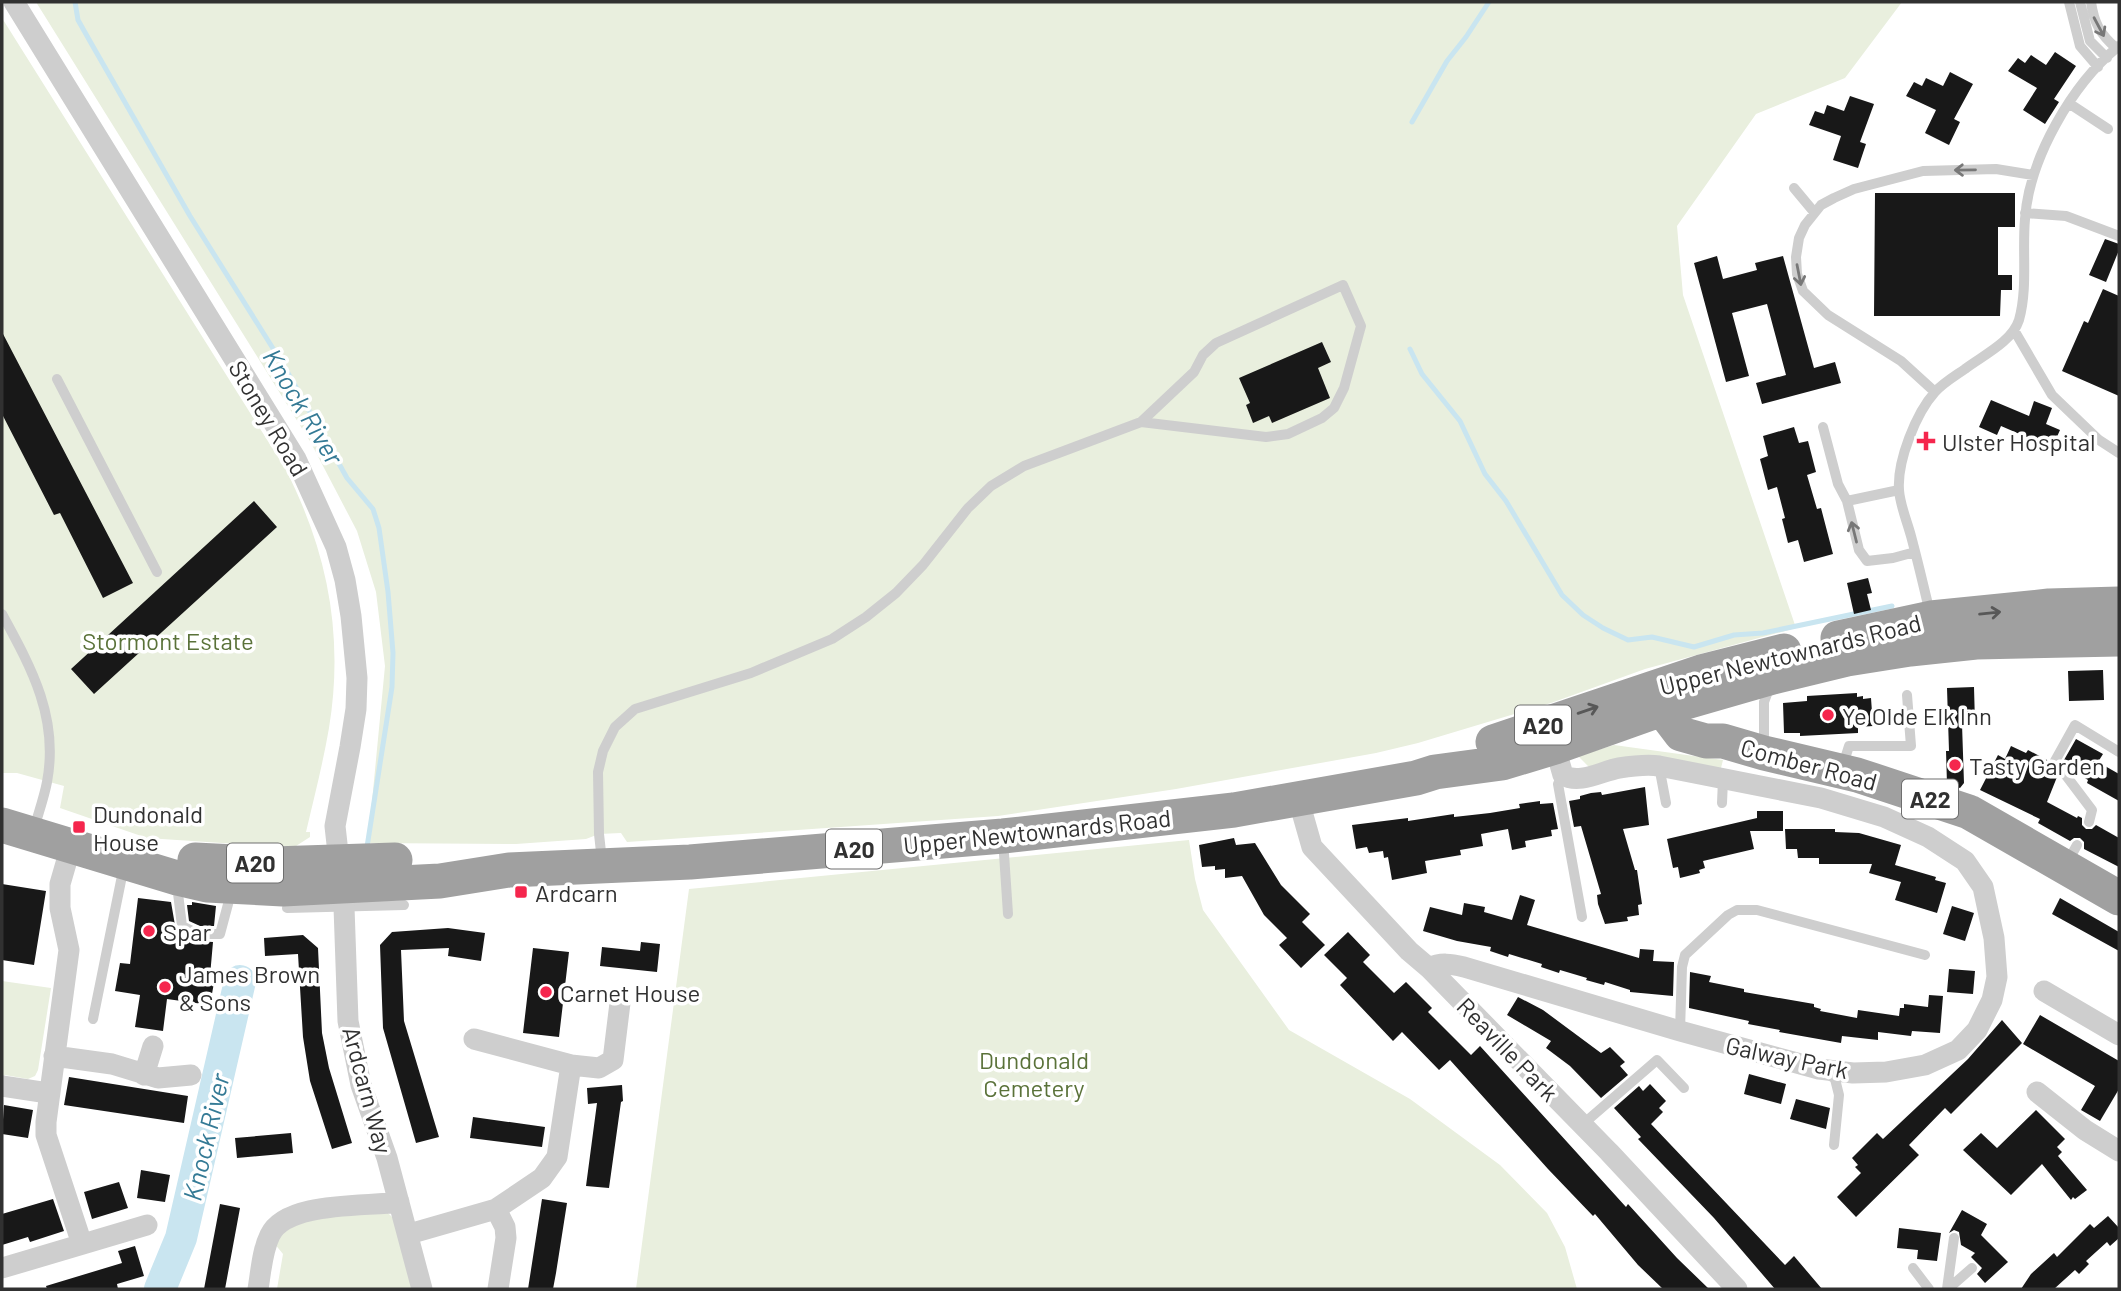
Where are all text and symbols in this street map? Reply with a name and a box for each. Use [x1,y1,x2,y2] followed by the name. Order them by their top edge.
[2093,17,2107,37] one-way arrow
[1954,163,1977,177] one-way arrow
[1793,263,1806,286] one-way arrow
[257,343,351,470] water label: Knock River
[223,355,315,481] street label: Stoney Road
[1942,427,2096,456] place label: Ulster Hospital
[1916,431,1936,451] marker: Ulster Hospital
[1847,522,1860,544] one-way arrow
[1978,606,2000,619] one-way arrow
[1656,607,1924,701] street label: Upper Newtownards Road
[82,626,254,655] park label: Stormont Estate
[1842,701,1992,730] place label: Ye Olde Elk Inn
[1576,703,1598,715] one-way arrow
[1515,706,1571,744] road number: A20
[1820,707,1836,723] marker: Ye Olde Elk Inn
[1738,732,1880,796] street label: Comber Road
[1969,751,2105,780] place label: Tasty Garden
[1947,757,1963,773] marker: Tasty Garden
[1902,779,1958,818] road number: A22
[93,799,203,856] place label: Dundonald House
[902,803,1172,859] street label: Upper Newtownards Road
[71,819,87,835] marker: Dundonald House
[826,830,882,869] road number: A20
[227,844,283,883] road number: A20
[535,878,618,907] place label: Ardcarn
[513,884,529,900] marker: Ardcarn
[163,917,212,946] place label: Spar
[141,923,157,939] marker: Spar
[179,959,320,1016] place label: James Brown & Sons
[560,978,700,1007] place label: Carnet House
[157,979,173,995] marker: James Brown & Sons
[538,984,554,1000] marker: Carnet House
[1451,991,1565,1107] street label: Reaville Park
[337,1023,399,1157] street label: Ardcarn Way
[1723,1030,1851,1084] street label: Galway Park
[979,1045,1089,1102] park label: Dundonald Cemetery
[175,1070,235,1204] water label: Knock River

